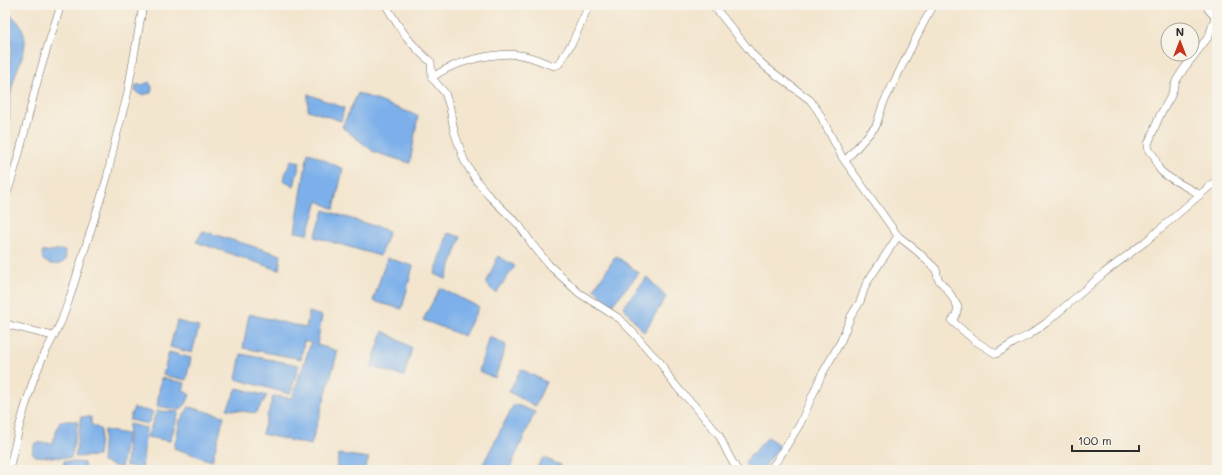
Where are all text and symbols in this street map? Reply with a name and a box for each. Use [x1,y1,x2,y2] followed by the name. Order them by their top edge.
[1160,22,1200,62] north arrow
[1176,24,1184,39] text: N
[1072,427,1139,453] scale bar
[1078,432,1112,448] text: 100 m

